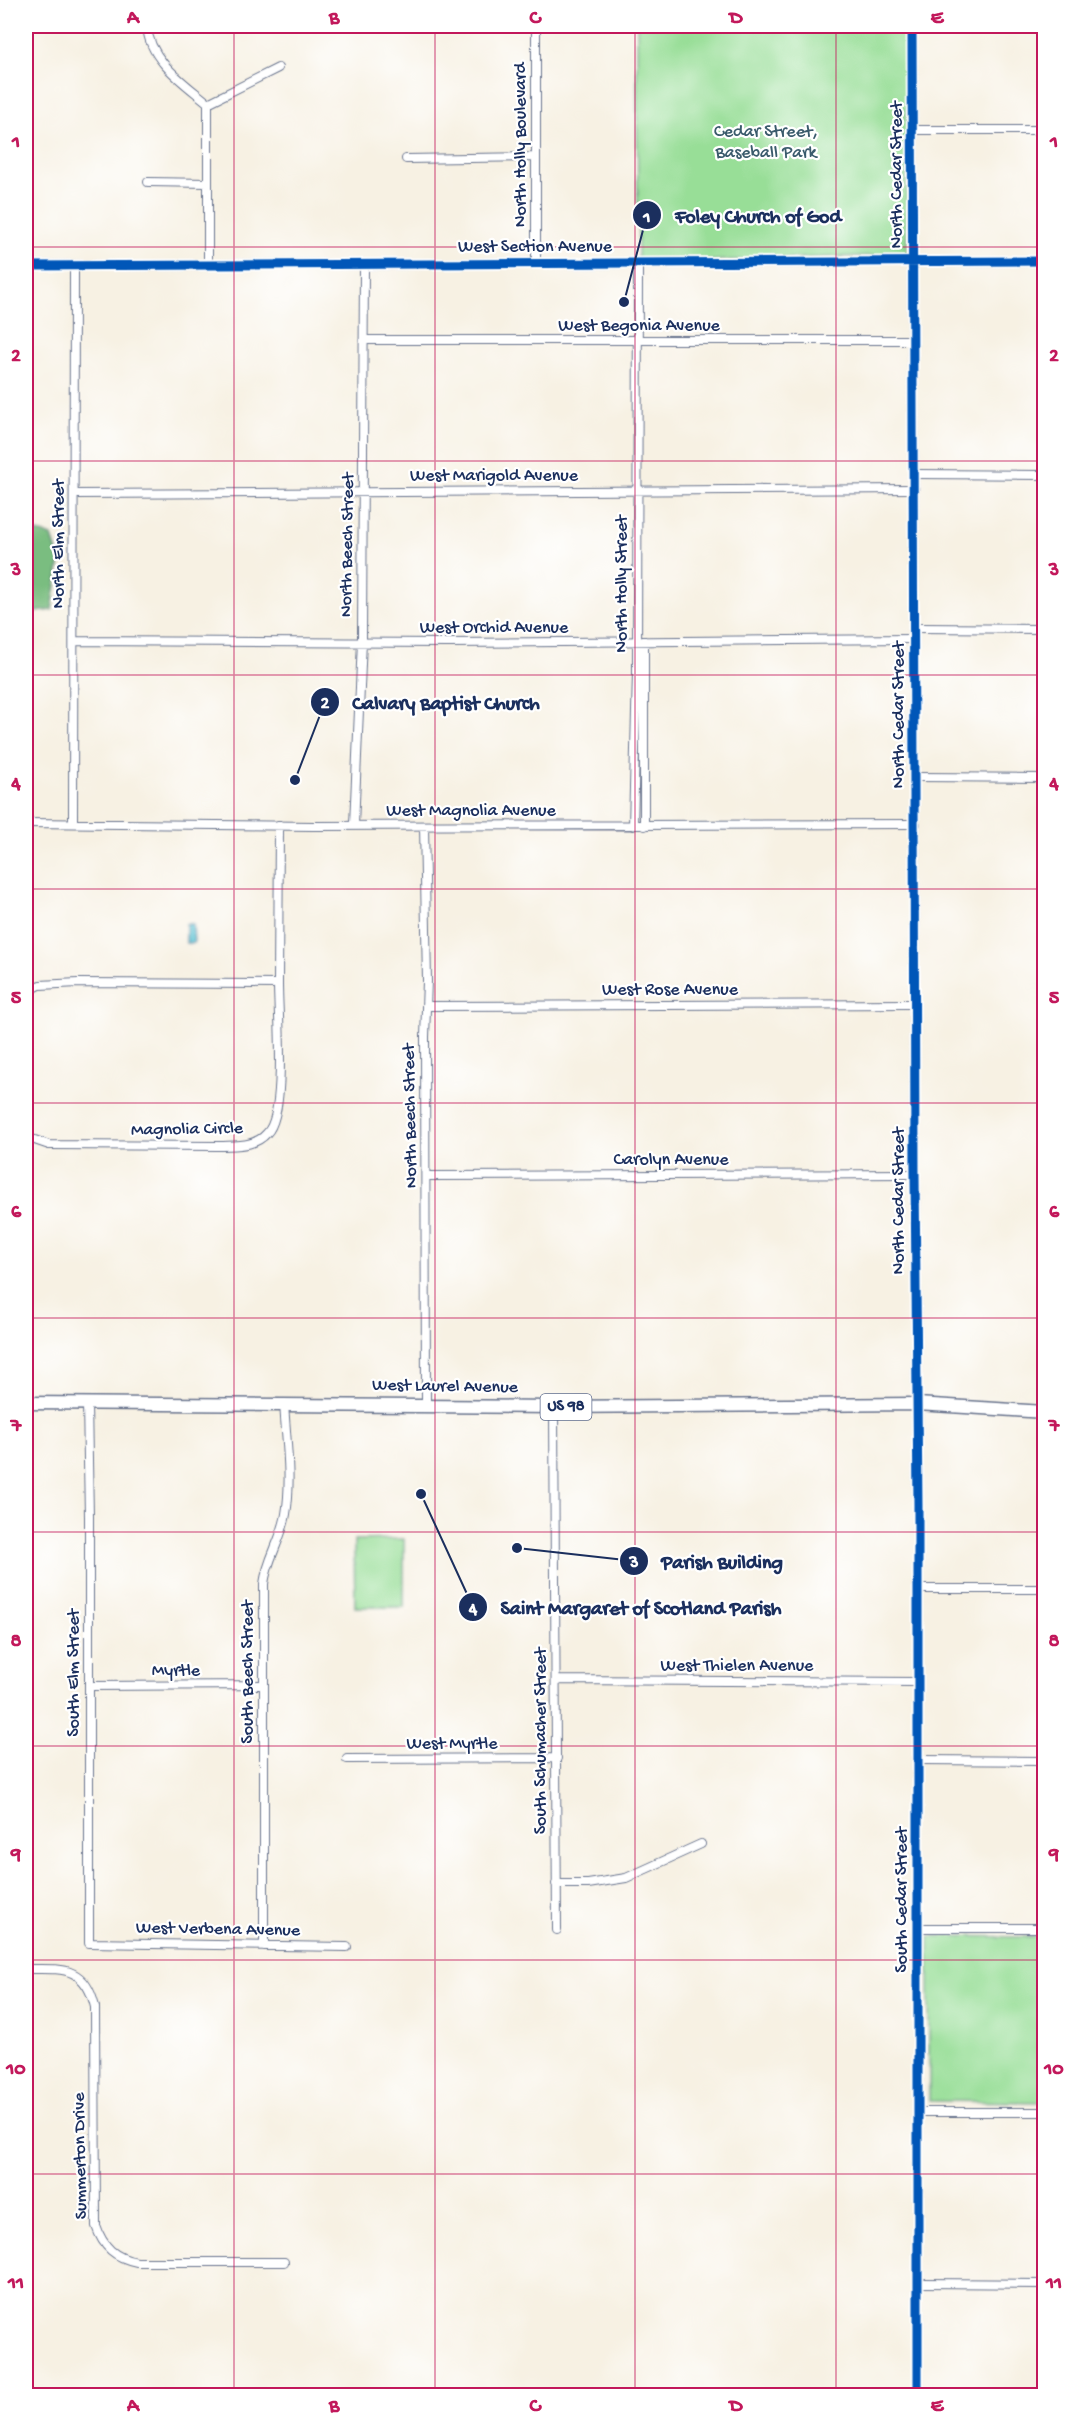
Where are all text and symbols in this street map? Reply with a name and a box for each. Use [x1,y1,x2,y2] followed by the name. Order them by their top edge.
[126,8,141,31] text: A
[328,8,340,31] text: B
[529,8,543,31] text: C
[727,8,743,31] text: D
[931,8,945,31] text: E
[511,61,532,227] street label: North Holly Boulevard
[887,100,908,248] street label: North Cedar Street
[714,122,819,164] park label: Cedar Street, Baseball Park
[11,132,20,155] text: 1
[1049,132,1058,155] text: 1
[632,196,853,234] callout: Foley Church of God
[674,207,843,230] text: Foley Church of God
[642,208,651,229] text: 1
[458,237,613,258] street label: West Section Avenue
[558,316,721,337] street label: West Begonia Avenue
[11,346,21,369] text: 2
[1049,346,1059,369] text: 2
[410,466,579,487] street label: West Marigold Avenue
[336,471,360,617] street label: North Beech Street
[49,478,70,608] street label: North Elm Street
[612,514,633,653] street label: North Holly Street
[10,560,21,583] text: 3
[1048,560,1059,583] text: 3
[420,618,569,639] street label: West Orchid Avenue
[889,640,910,788] street label: North Cedar Street
[310,683,552,721] callout: Calvary Baptist Church
[321,694,330,715] text: 2
[351,694,540,717] text: Calvary Baptist Church
[10,774,21,797] text: 4
[1048,774,1059,797] text: 4
[386,801,557,822] street label: West Magnolia Avenue
[602,980,739,1001] street label: West Rose Avenue
[11,988,22,1011] text: 5
[1049,988,1060,1011] text: 5
[399,1042,423,1188] street label: North Beech Street
[131,1119,244,1141] street label: Magnolia Circle
[889,1126,910,1274] street label: North Cedar Street
[613,1150,729,1171] street label: Carolyn Avenue
[11,1202,22,1225] text: 6
[1049,1202,1060,1225] text: 6
[372,1375,519,1399] street label: West Laurel Avenue
[540,1394,592,1420] road number: US 98
[10,1416,23,1439] text: 7
[1048,1416,1061,1439] text: 7
[619,1542,795,1580] callout: Parish Building
[628,1553,639,1574] text: 3
[660,1553,783,1576] text: Parish Building
[458,1588,793,1626] callout: Saint Margaret of Scotland Parish
[238,1599,259,1744] street label: South Beech Street
[501,1599,782,1622] text: Saint Margaret of Scotland Parish
[468,1600,478,1621] text: 4
[64,1608,85,1737] street label: South Elm Street
[11,1631,22,1654] text: 8
[1049,1631,1060,1654] text: 8
[531,1646,552,1834] street label: South Schumacher Street
[661,1656,814,1677] street label: West Thielen Avenue
[152,1661,201,1682] street label: Myrtle
[406,1734,498,1755] street label: West Myrtle
[892,1826,913,1973] street label: South Cedar Street
[10,1845,21,1868] text: 9
[1048,1845,1059,1868] text: 9
[136,1918,301,1942] street label: West Verbena Avenue
[5,2059,26,2082] text: 10
[1043,2059,1064,2082] text: 10
[69,2092,93,2220] street label: Summerton Drive
[7,2273,24,2296] text: 11
[1045,2273,1062,2296] text: 11
[126,2396,141,2419] text: A
[328,2396,340,2419] text: B
[529,2396,543,2419] text: C
[727,2396,743,2419] text: D
[931,2396,945,2419] text: E

